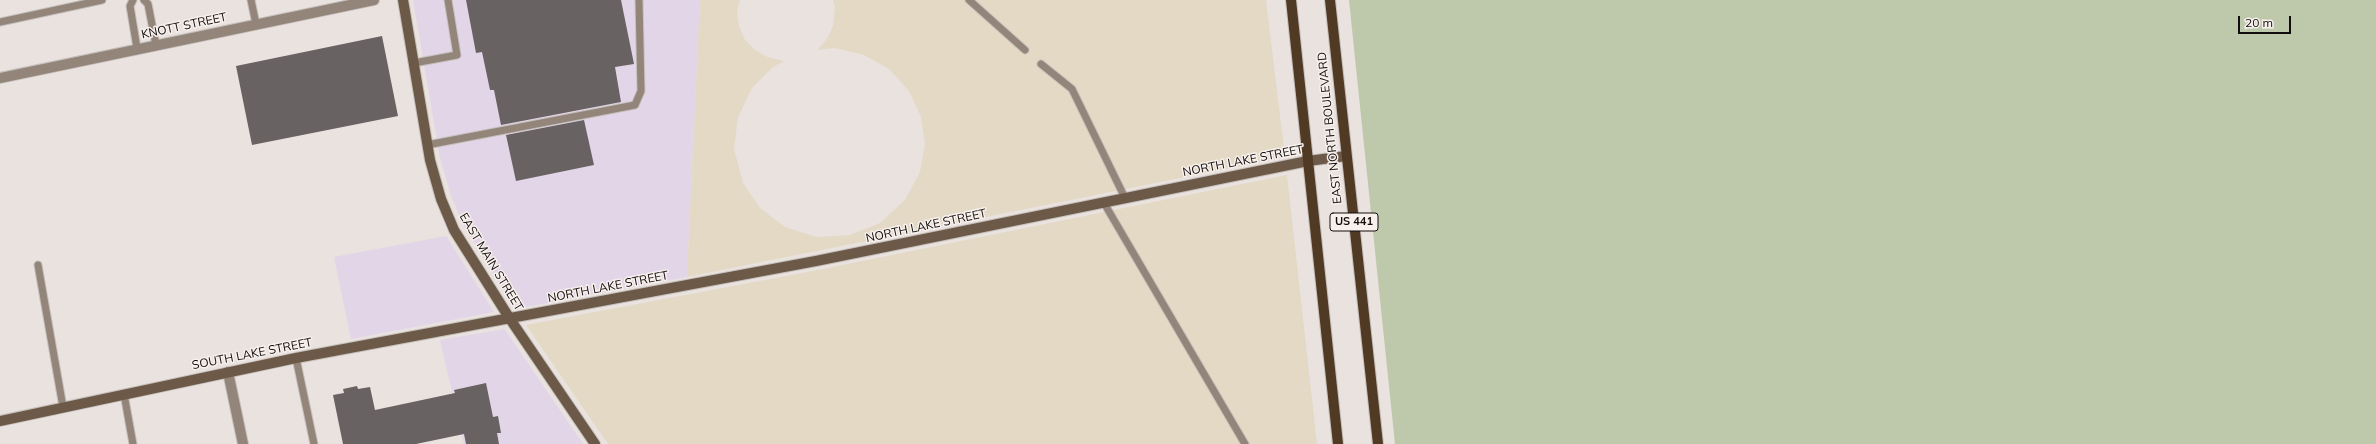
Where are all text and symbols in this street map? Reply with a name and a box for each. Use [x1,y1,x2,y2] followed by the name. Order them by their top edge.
[2240,8,2293,34] scale bar
[140,10,228,42] street label: KNOTT STREET
[2245,15,2273,30] text: 20 m
[1315,51,1345,205] street label: EAST NORTH BOULEVARD
[1181,142,1305,180] street label: NORTH LAKE STREET
[864,206,988,246] street label: NORTH LAKE STREET
[456,210,526,314] street label: EAST MAIN STREET
[1330,213,1378,231] road number: US 441
[546,268,670,306] street label: NORTH LAKE STREET
[191,335,313,373] street label: SOUTH LAKE STREET

